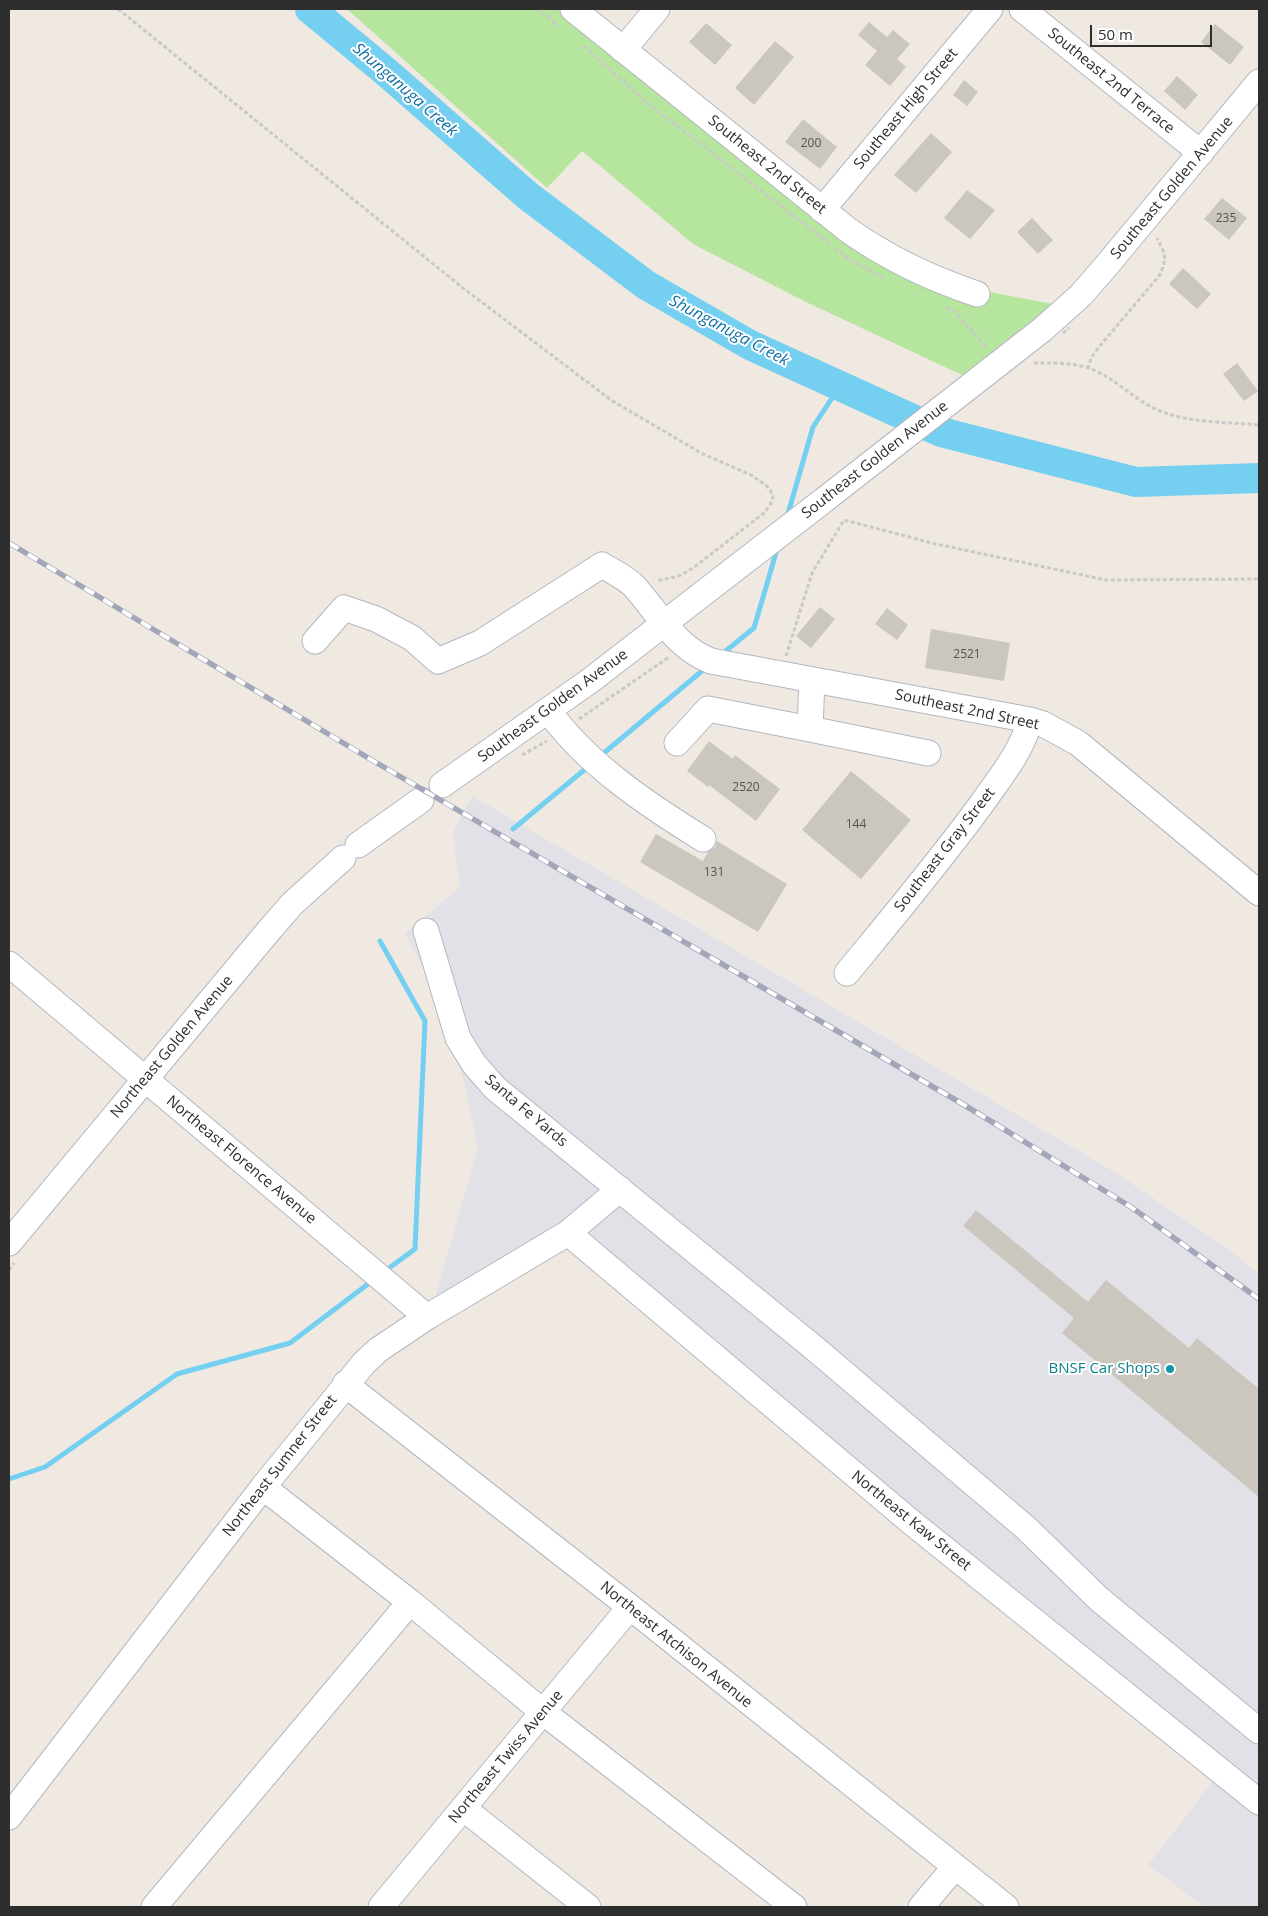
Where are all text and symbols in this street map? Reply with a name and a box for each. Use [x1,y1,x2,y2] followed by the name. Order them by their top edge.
[1093,15,1216,47] scale bar
[1044,24,1178,138] street label: Southeast 2nd Terrace
[1098,24,1133,44] text: 50 m
[349,39,461,141] water label: Shunganuga Creek
[850,45,962,173] street label: Southeast High Street
[704,112,830,218] street label: Southeast 2nd Street
[1107,113,1237,263] street label: Southeast Golden Avenue
[801,137,821,151] house number: 200
[1216,212,1236,226] house number: 235
[666,291,792,371] water label: Shunganuga Creek
[798,397,952,523] street label: Southeast Golden Avenue
[475,646,631,766] street label: Southeast Golden Avenue
[953,648,981,662] house number: 2521
[893,686,1041,734] street label: Southeast 2nd Street
[732,781,760,795] house number: 2520
[891,784,999,916] street label: Southeast Gray Street
[846,818,866,832] house number: 144
[704,866,724,880] house number: 131
[107,972,237,1122] street label: Northeast Golden Avenue
[481,1071,571,1151] street label: Santa Fe Yards
[162,1092,320,1228] street label: Northeast Florence Avenue
[1049,1360,1160,1378] place label: BNSF Car Shops
[1164,1363,1176,1375] marker: BNSF Car Shops
[219,1392,341,1540] street label: Northeast Sumner Street
[847,1467,975,1575] street label: Northeast Kaw Street
[596,1578,756,1712] street label: Northeast Atchison Avenue
[445,1687,567,1827] street label: Northeast Twiss Avenue

